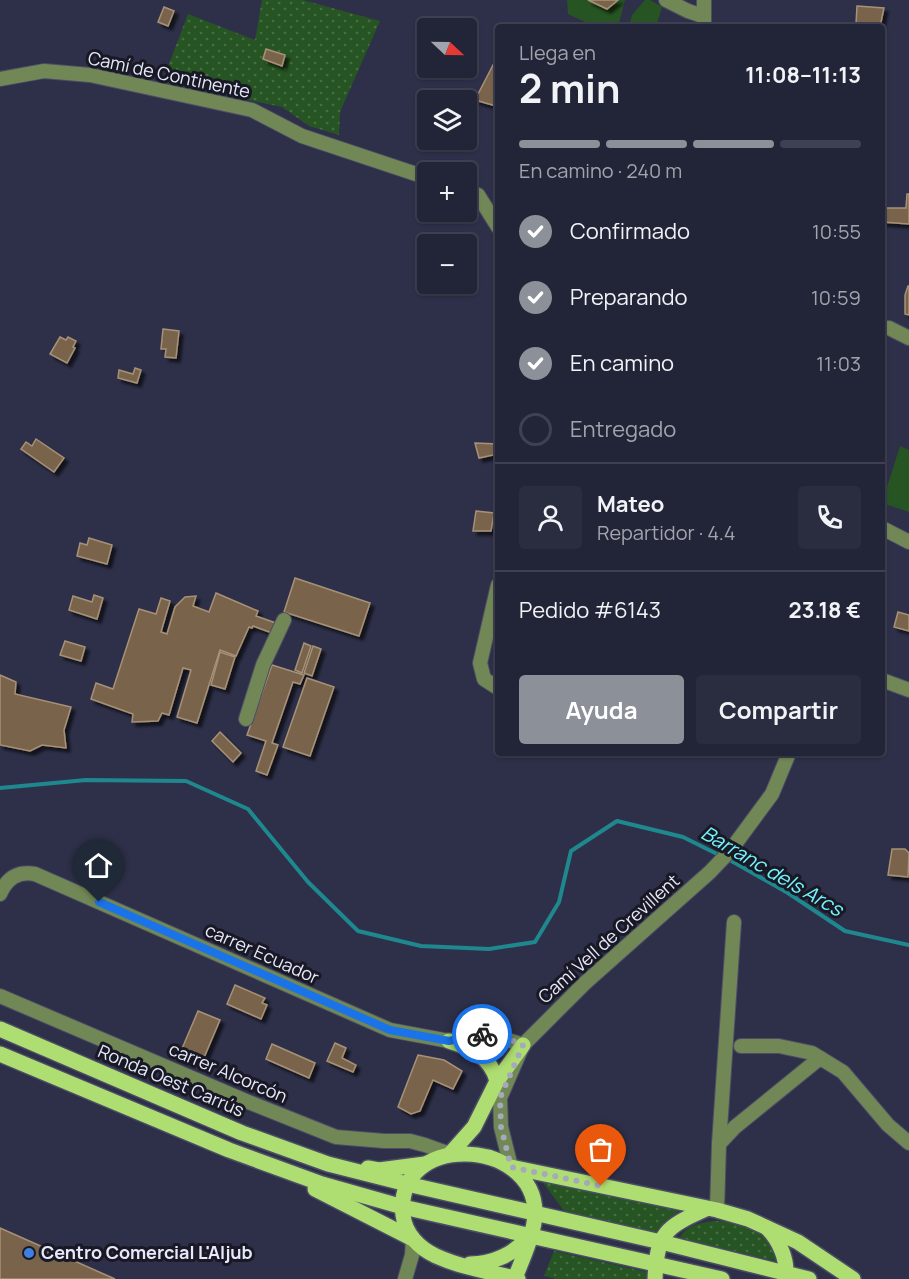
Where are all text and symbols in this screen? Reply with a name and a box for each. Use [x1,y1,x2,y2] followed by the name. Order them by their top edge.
[417,18,477,78] north arrow
[417,18,477,294] map controls
[519,39,596,66] text: Llega en
[86,45,253,103] street label: Camí de Continente
[745,60,861,90] text: 11:08–11:13
[519,61,620,115] text: 2 min
[417,90,477,150] button: layers
[519,157,682,184] text: En camino · 240 m
[417,162,477,222] button: +
[519,215,552,248] icon: check
[570,216,690,246] text: Confirmado
[812,218,861,245] text: 10:55
[417,234,477,294] button: −
[519,281,552,314] icon: check
[570,282,688,312] text: Preparando
[811,284,861,311] text: 10:59
[519,347,552,380] icon: check
[570,348,674,378] text: En camino
[816,350,861,377] text: 11:03
[570,414,676,444] text: Entregado
[519,486,582,549] button: person
[798,486,861,549] button: phone
[597,489,664,519] text: Mateo
[597,519,736,546] text: Repartidor · 4.4
[519,595,661,625] text: Pedido #6143
[789,595,861,625] text: 23.18 €
[519,675,684,744] button: Ayuda
[696,675,861,744] button: Compartir
[697,819,849,923] water label: Barranc dels Arcs
[73,840,124,902] pin
[82,849,115,882] icon: home
[533,868,684,1008] street label: Camí Vell de Crevillent
[202,917,323,989] street label: carrer Ecuador
[452,1004,512,1064] courier
[466,1018,499,1051] icon: bike
[165,1036,291,1108] street label: carrer Alcorcón
[95,1038,248,1122] street label: Ronda Oest Carrús
[575,1124,626,1186] pin
[584,1133,617,1166] icon: bag
[41,1240,253,1264] place label: Centro Comercial L'Aljub
[22,1246,36,1260] marker: Centro Comercial L'Aljub

